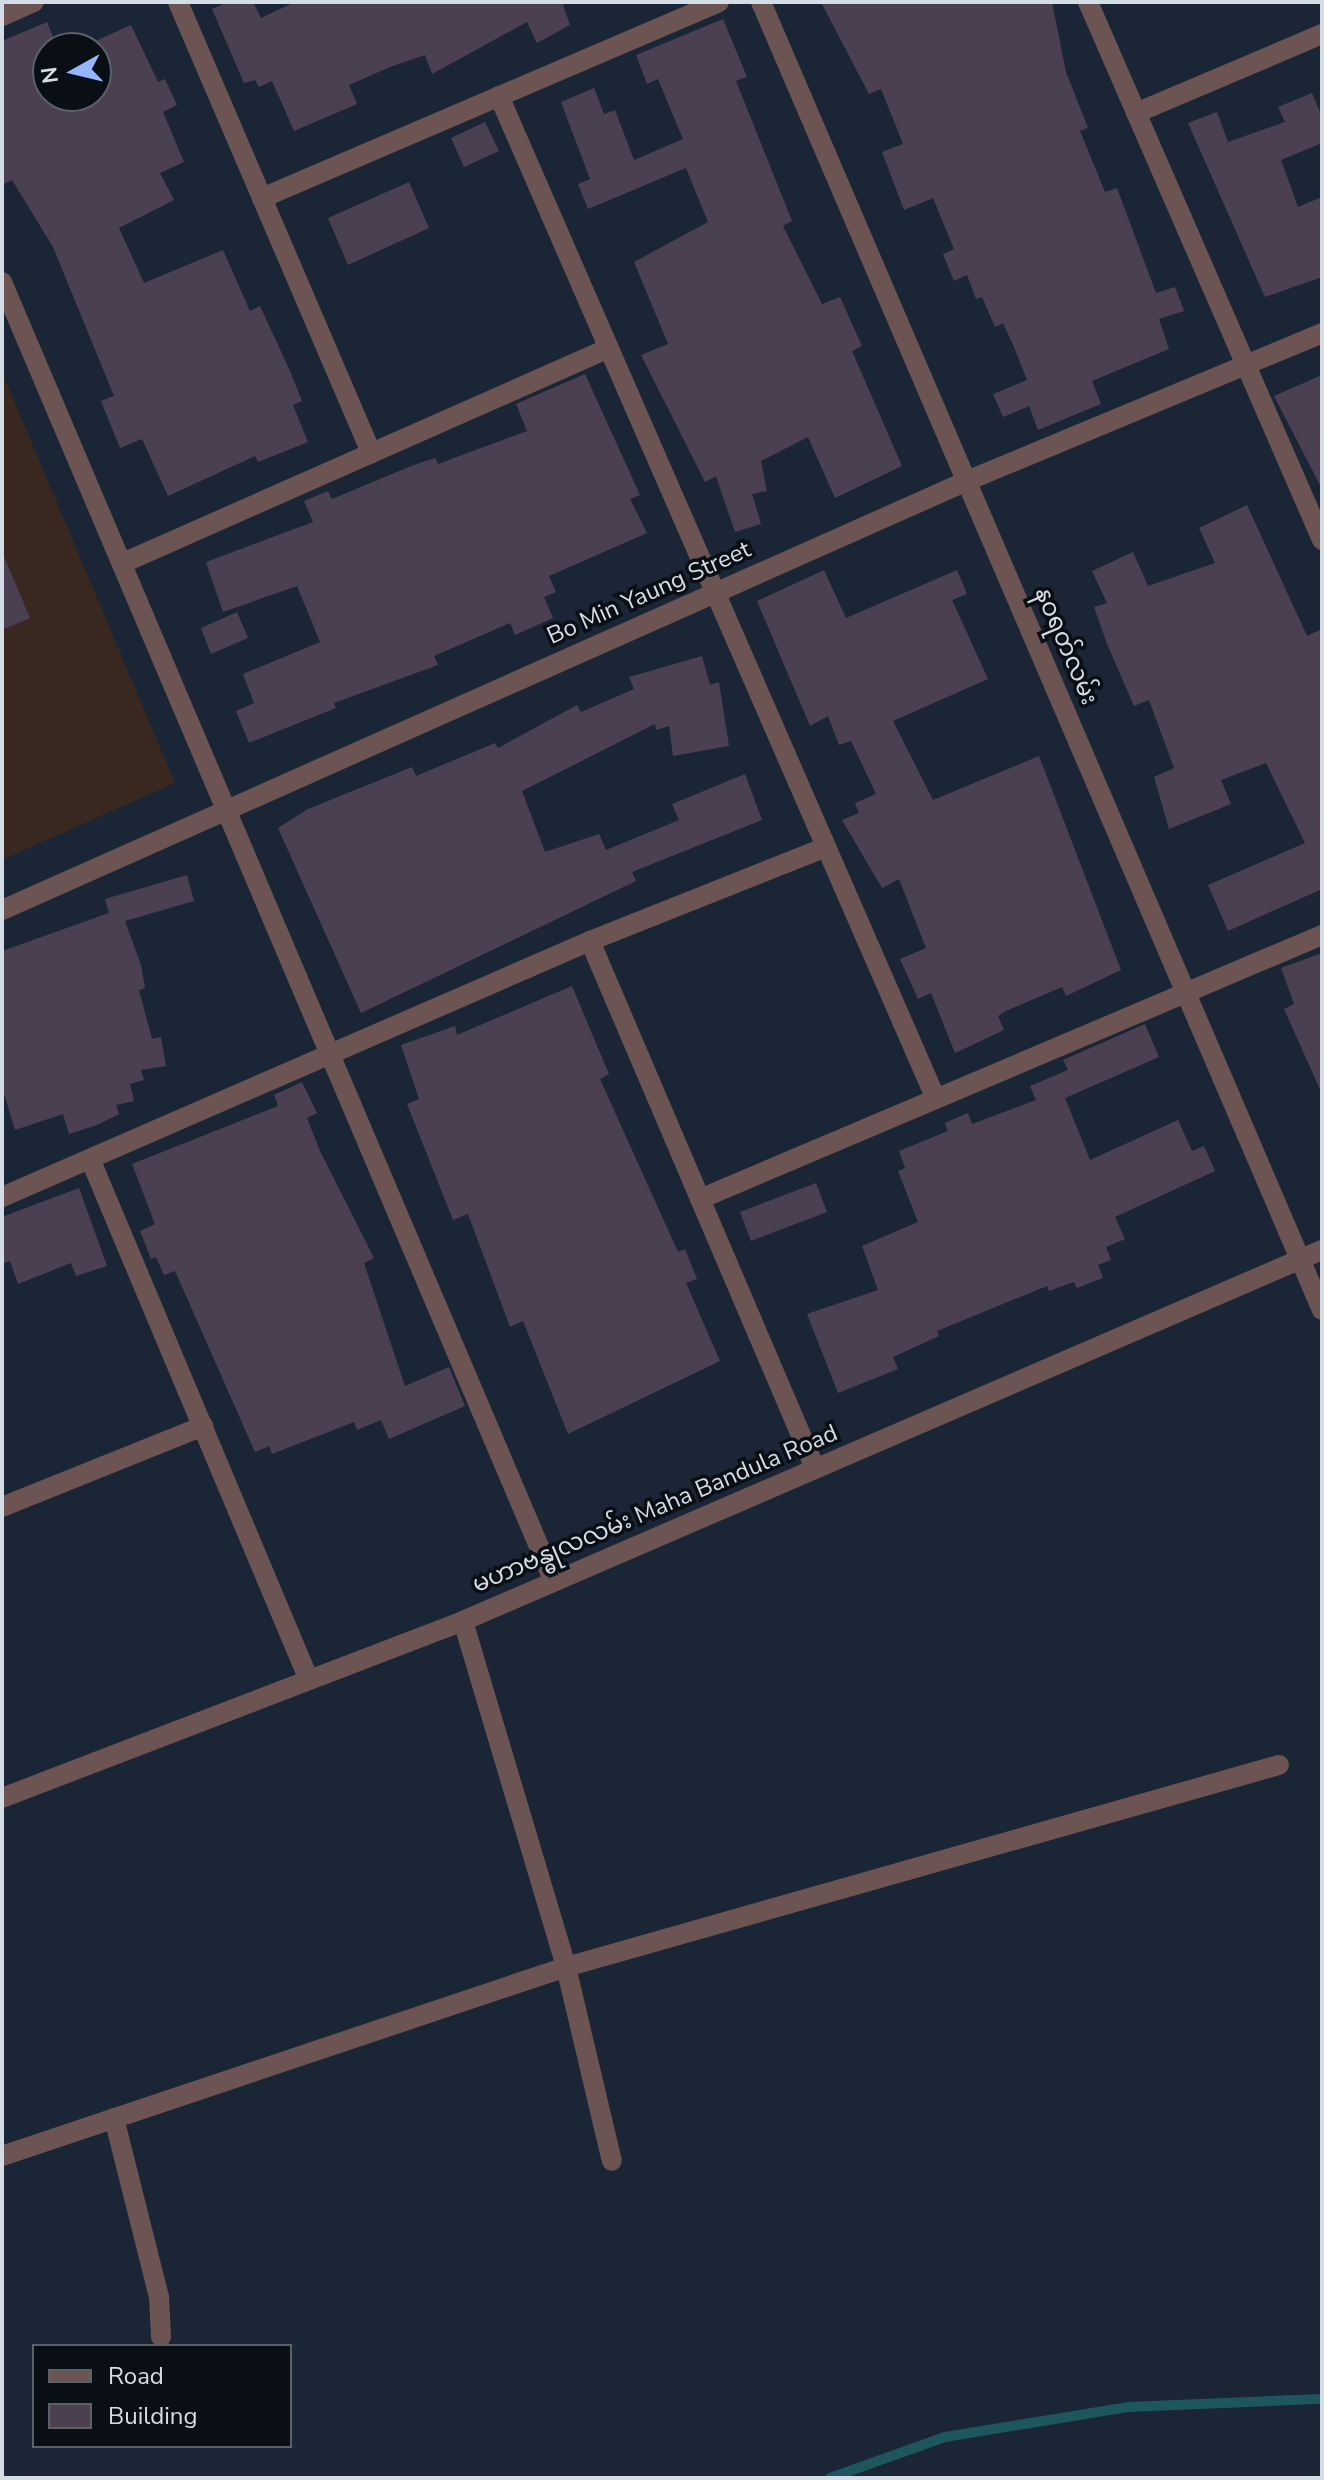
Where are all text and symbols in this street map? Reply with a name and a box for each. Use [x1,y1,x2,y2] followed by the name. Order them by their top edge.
[32,32,112,112] north arrow
[34,65,66,85] text: N
[543,535,755,651] street label: Bo Min Yaung Street
[1028,583,1104,709] street label: နဝရတ်လမ်း
[468,1419,842,1599] street label: မဟာဗန္ဓုလလမ်း Maha Bandula Road
[32,2344,292,2448] legend
[108,2360,164,2392] text: Road
[108,2400,198,2432] text: Building

